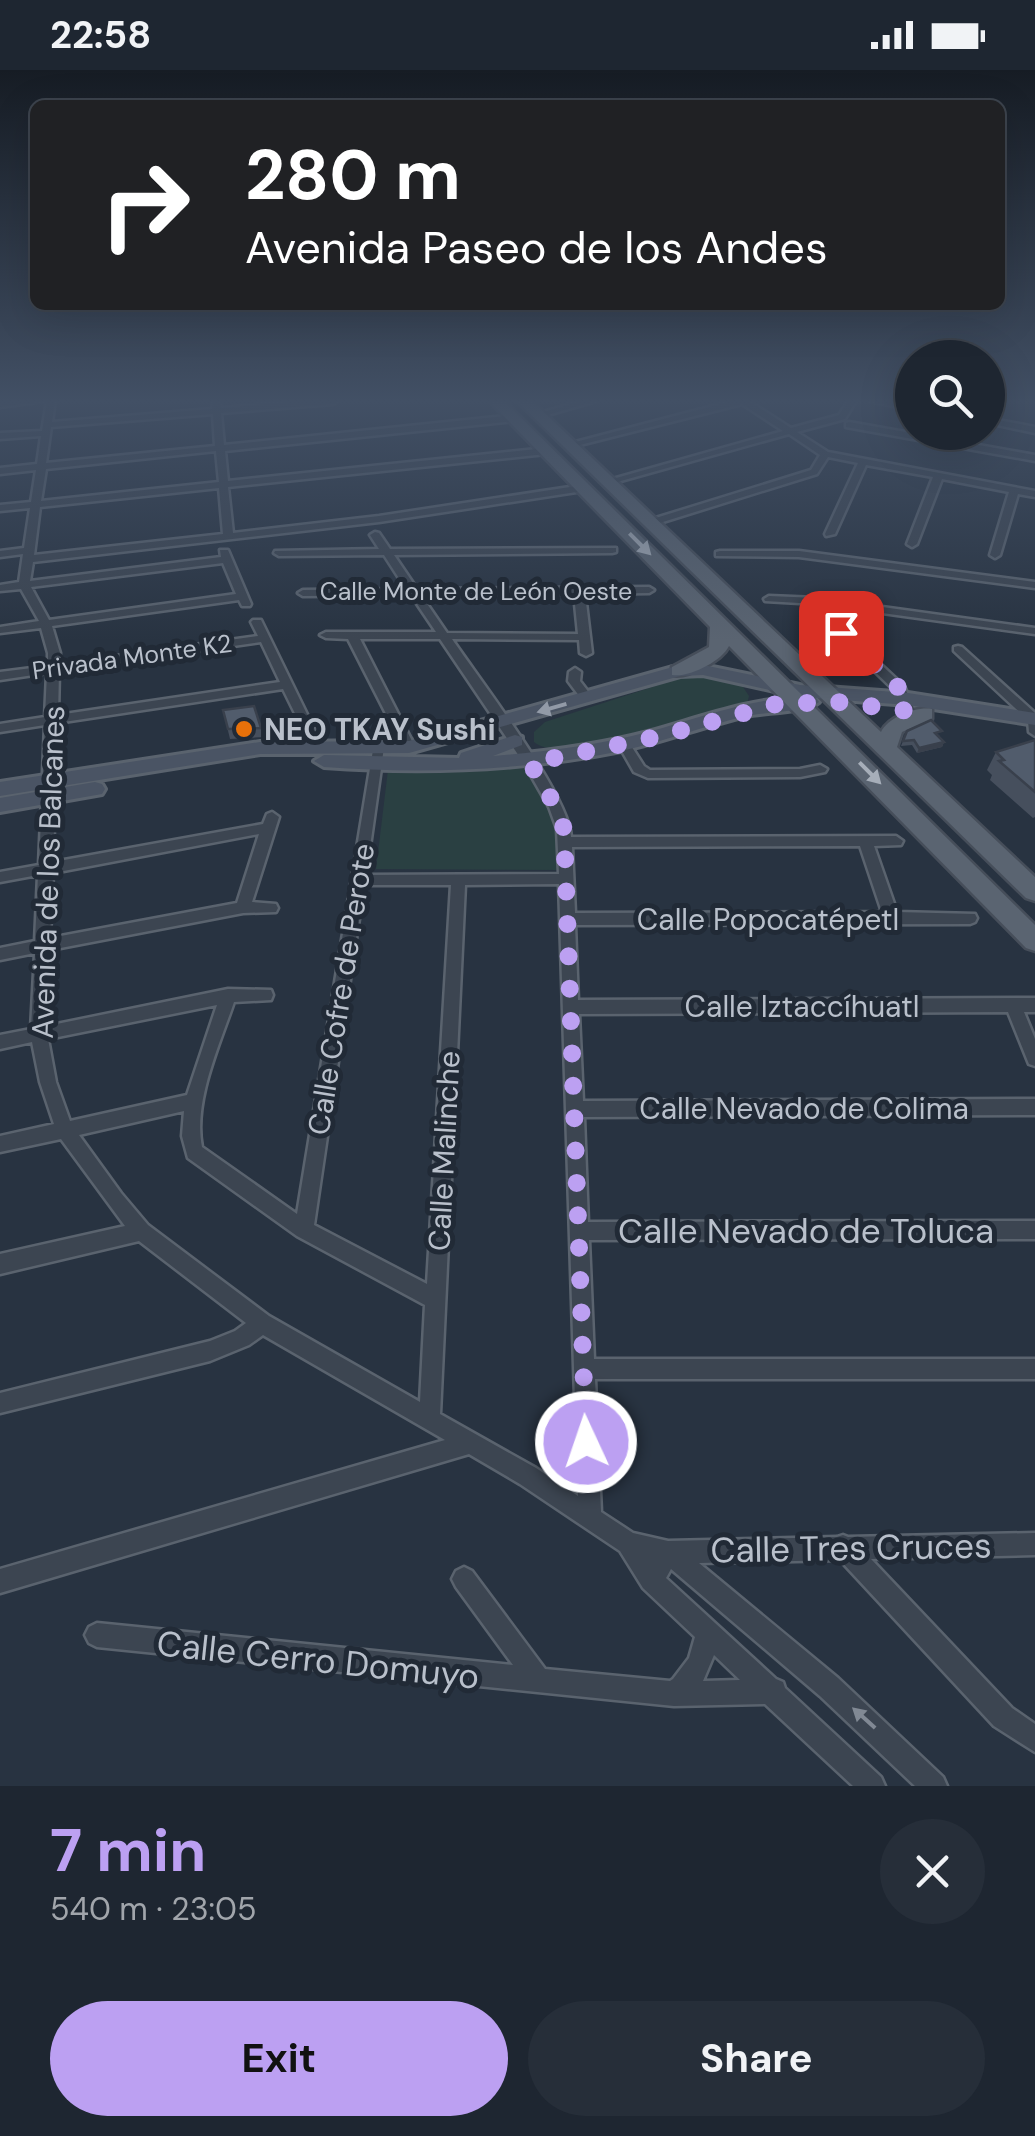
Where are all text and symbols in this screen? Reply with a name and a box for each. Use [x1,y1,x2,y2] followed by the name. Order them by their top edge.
[50,10,151,60] text: 22:58
[245,130,461,221] text: 280 m
[80,140,210,270] icon: right
[245,218,827,277] text: Avenida Paseo de los Andes
[895,340,1005,450] map controls
[895,340,1005,450] button: search
[627,532,651,555] one-way arrow
[320,575,632,608] street label: Calle Monte de León Oeste
[799,591,884,676] pin
[814,606,869,661] icon: arrive
[30,627,234,687] street label: Privada Monte K2
[536,701,567,716] one-way arrow
[23,705,73,1039] street label: Avenida de los Balcanes
[264,710,496,749] place label: NEO TKAY Sushi
[233,718,255,740] marker: NEO TKAY Sushi
[858,761,881,785] one-way arrow
[299,840,383,1138] street label: Calle Cofre de Perote
[637,900,899,939] street label: Calle Popocatépetl
[685,987,919,1026] street label: Calle Iztaccíhuatl
[419,1050,469,1252] street label: Calle Malinche
[639,1089,969,1128] street label: Calle Nevado de Colima
[618,1208,994,1254] street label: Calle Nevado de Toluca
[534,1390,638,1494] position arrow
[710,1523,992,1573] street label: Calle Tres Cruces
[155,1620,481,1700] street label: Calle Cerro Domuyo
[852,1707,876,1730] one-way arrow
[50,1811,206,1890] text: 7 min
[880,1819,985,1924] button: close
[50,1888,256,1930] text: 540 m · 23:05
[50,2001,508,2116] button: Exit
[528,2001,985,2116] button: Share

